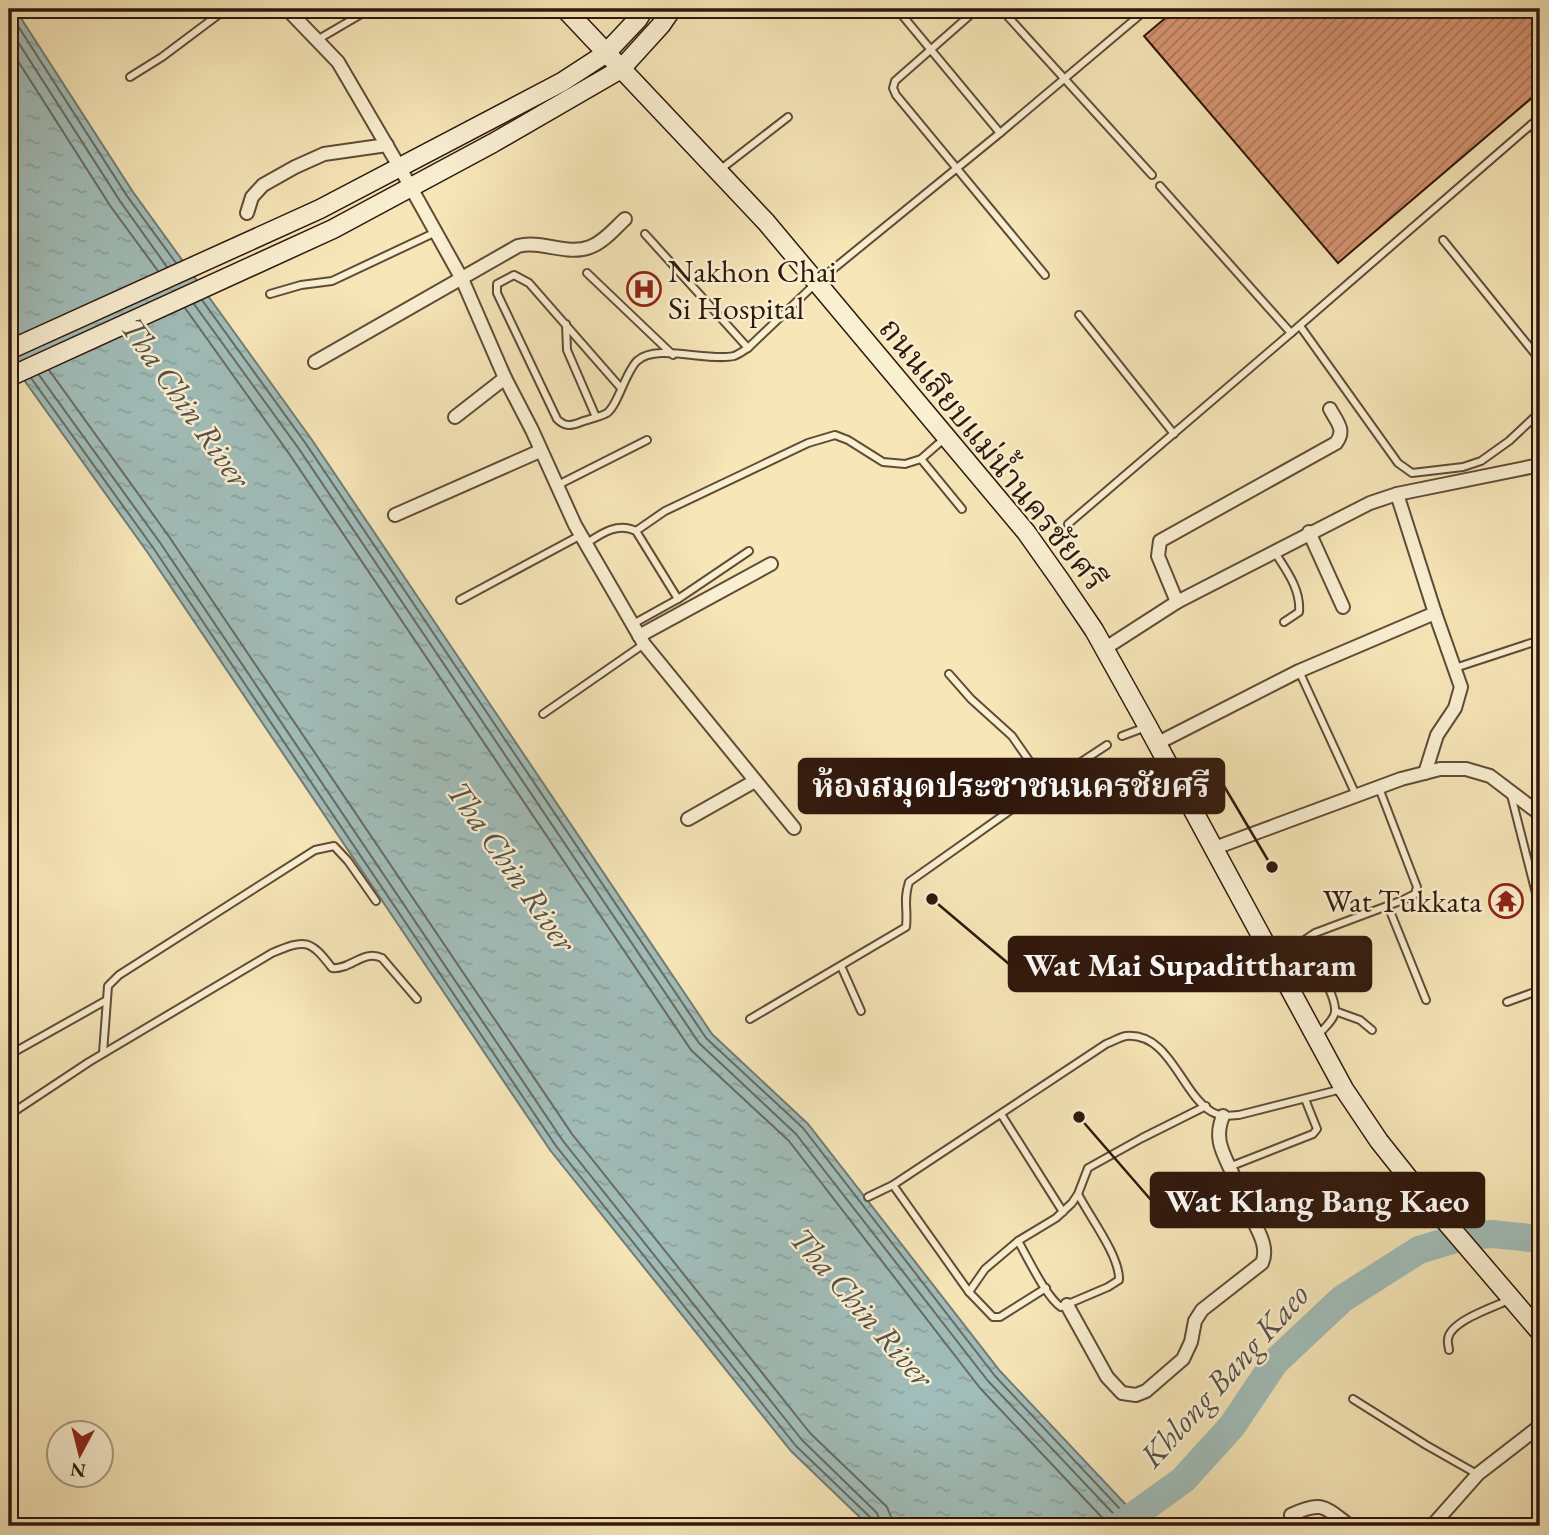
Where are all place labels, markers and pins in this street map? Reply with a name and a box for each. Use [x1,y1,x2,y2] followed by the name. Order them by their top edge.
[668,250,837,329] place label: Nakhon Chai Si Hospital
[625,270,663,308] hospital icon: Nakhon Chai Si Hospital
[799,759,1224,813] callout: ห้องสมุดประชาชนนครชัยศรี
[1323,880,1482,922] place label: Wat Tukkata
[1487,882,1525,920] temple icon: Wat Tukkata
[1009,937,1371,991] callout: Wat Mai Supadittharam
[1151,1173,1484,1227] callout: Wat Klang Bang Kaeo

